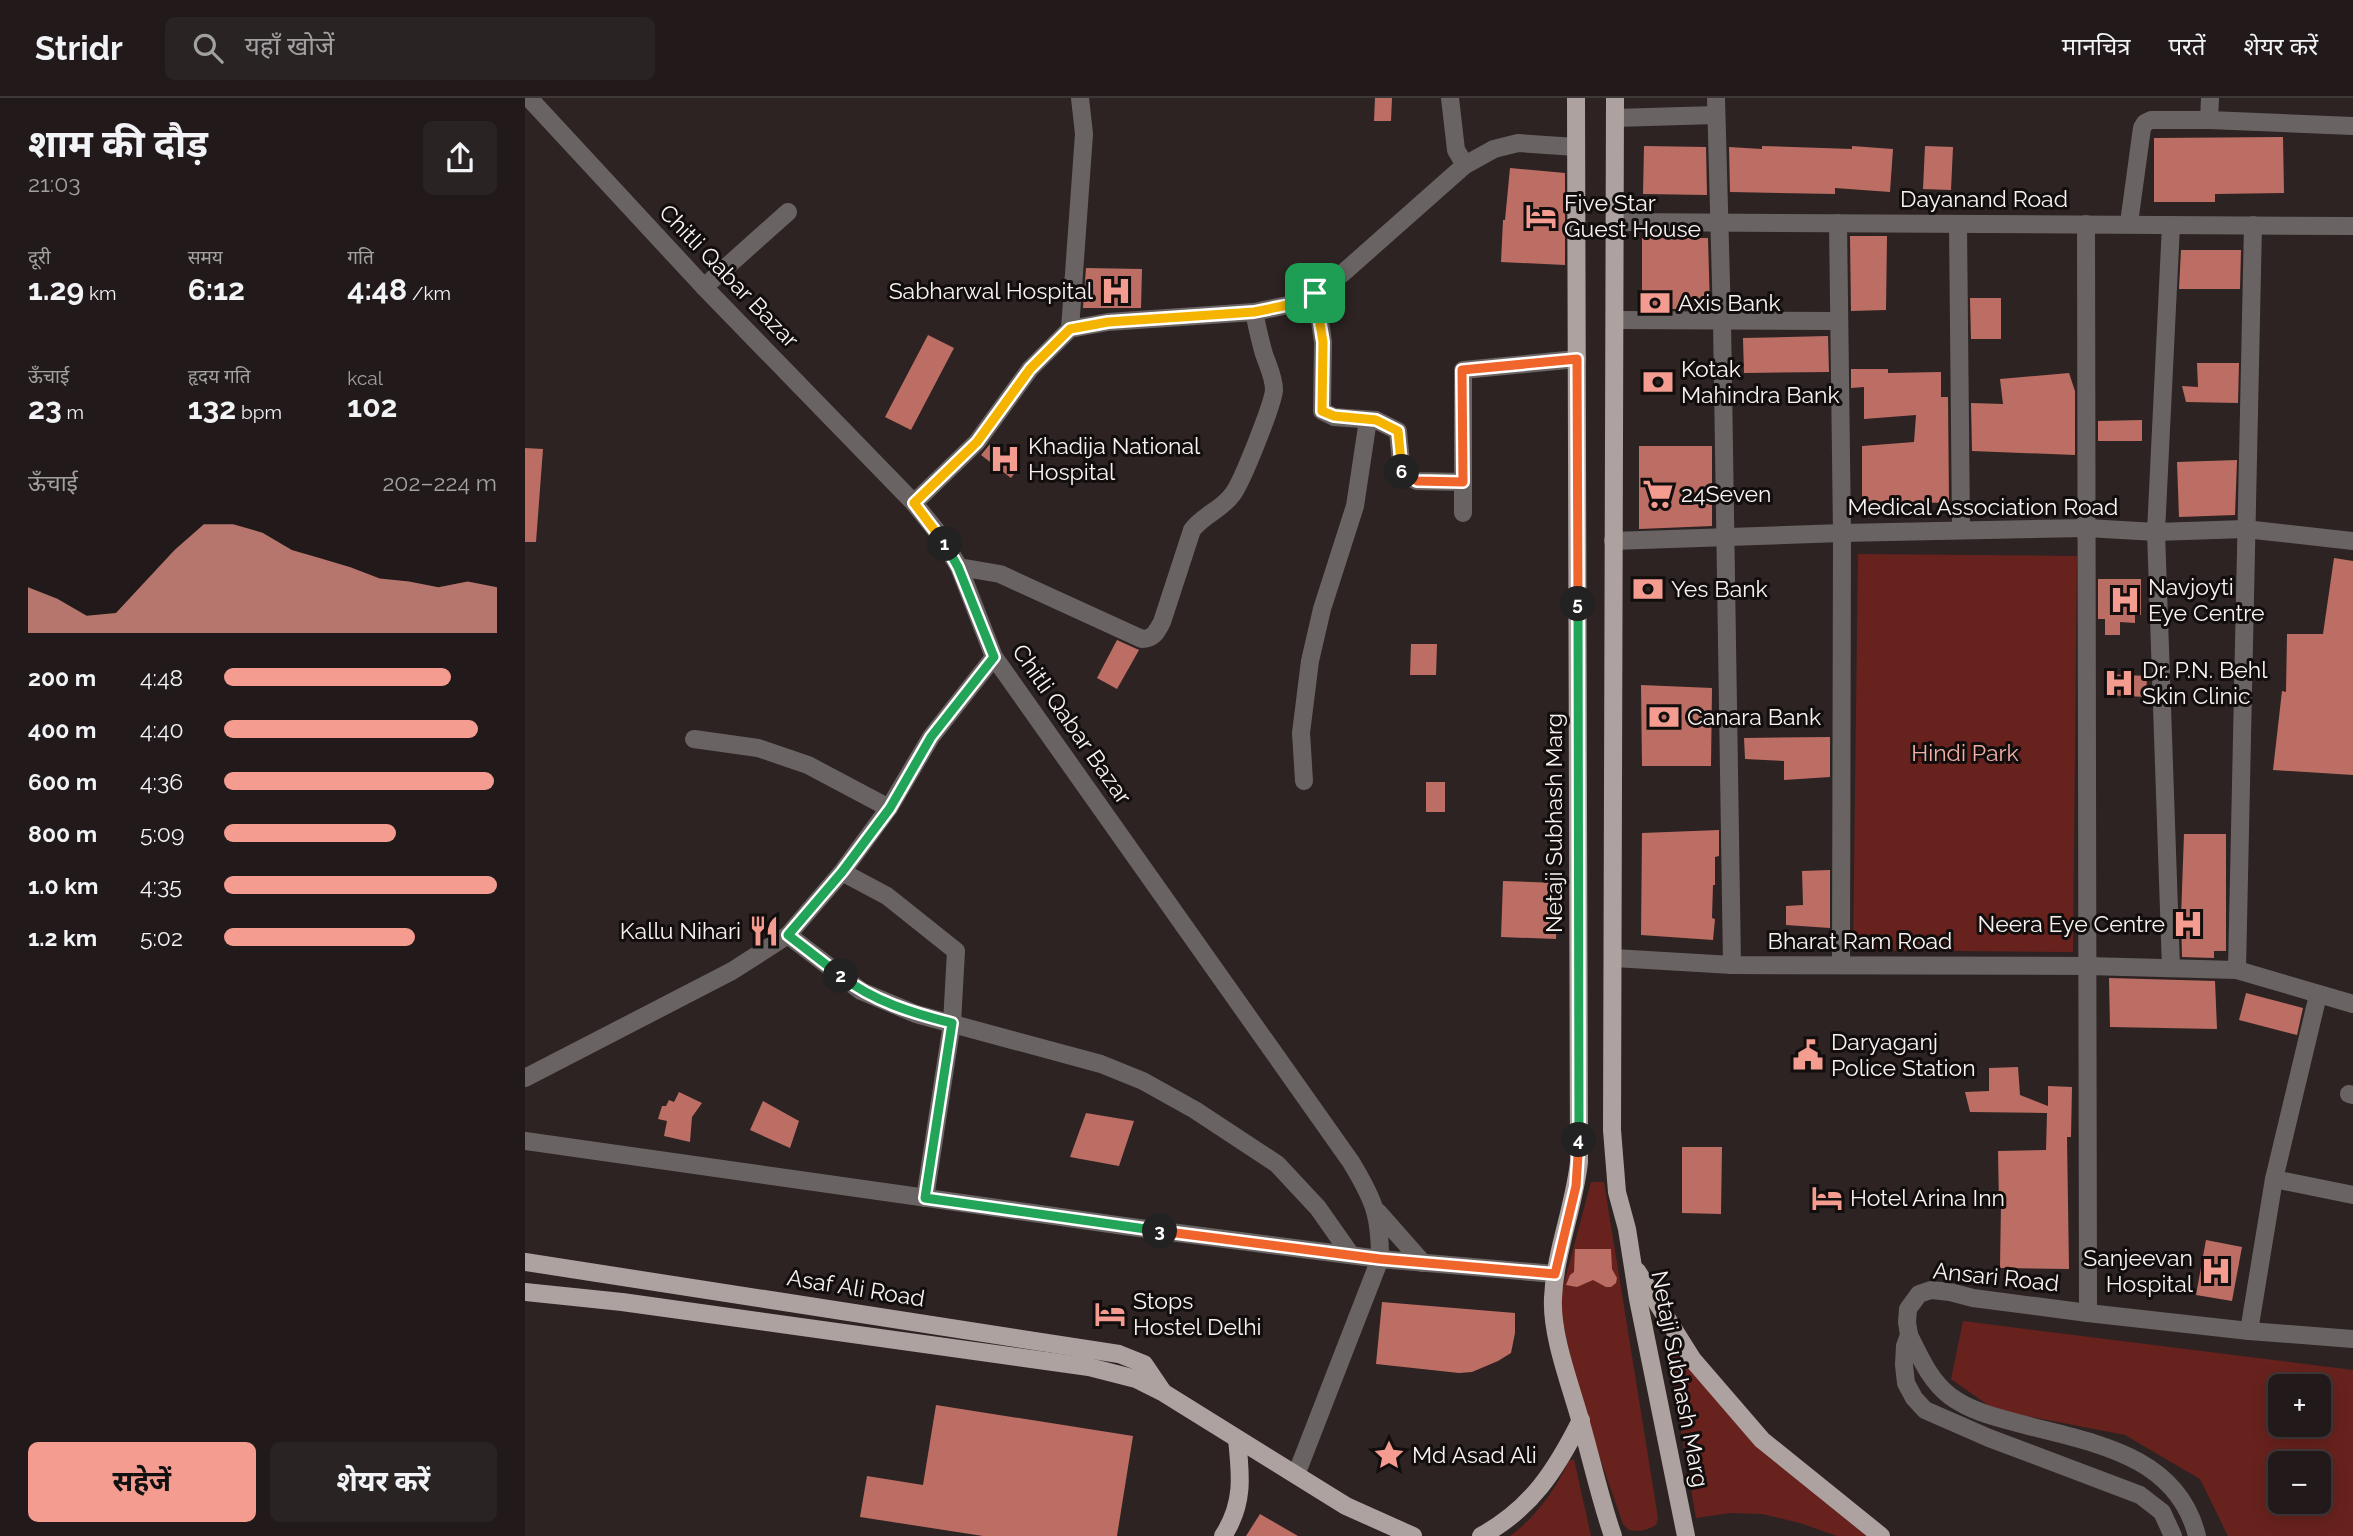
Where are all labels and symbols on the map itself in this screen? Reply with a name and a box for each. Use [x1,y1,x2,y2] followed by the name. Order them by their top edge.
[1900,185,2068,212] street label: Dayanand Road
[1564,189,1701,242] place label: Five Star Guest House
[654,198,805,353] street label: Chitli Qabar Bazar
[1524,199,1558,233] hotel icon: Five Star Guest House
[1285,263,1345,323] pin
[1099,274,1133,308] hospital icon: Sabharwal Hospital
[889,277,1094,304] place label: Sabharwal Hospital
[1638,286,1672,320] bank icon: Axis Bank
[1678,289,1781,316] place label: Axis Bank
[1681,355,1840,408] place label: Kotak Mahindra Bank
[1641,365,1675,399] bank icon: Kotak Mahindra Bank
[1028,432,1201,485] place label: Khadija National Hospital
[988,442,1022,476] hospital icon: Khadija National Hospital
[1385,454,1419,490] pin: 6
[1641,477,1675,511] supermarket icon: 24Seven
[1681,480,1771,507] place label: 24Seven
[1848,493,2118,520] street label: Medical Association Road
[927,526,963,562] pin: 1
[1631,572,1665,606] bank icon: Yes Bank
[2148,573,2264,626] place label: Navjoyti Eye Centre
[1671,575,1768,602] place label: Yes Bank
[2108,583,2142,617] hospital icon: Navjoyti Eye Centre
[1561,587,1595,622] pin: 5
[1007,639,1138,809] street label: Chitli Qabar Bazar
[2142,656,2268,709] place label: Dr. P.N. Behl Skin Clinic
[2102,666,2136,700] hospital icon: Dr. P.N. Behl Skin Clinic
[1647,700,1681,734] bank icon: Canara Bank
[1687,703,1821,730] place label: Canara Bank
[1540,713,1567,933] street label: Netaji Subhash Marg
[1911,739,2019,766] park label: Hindi Park
[2171,907,2205,941] hospital icon: Neera Eye Centre
[1978,910,2165,937] place label: Neera Eye Centre
[747,914,781,948] restaurant icon: Kallu Nihari
[620,917,741,944] place label: Kallu Nihari
[1768,927,1952,954] street label: Bharat Ram Road
[823,958,859,994] pin: 2
[1831,1028,1976,1081] place label: Daryaganj Police Station
[1791,1038,1825,1072] public building icon: Daryaganj Police Station
[1561,1122,1597,1158] pin: 4
[1810,1181,1844,1215] hotel icon: Hotel Arina Inn
[1850,1184,2005,1211] place label: Hotel Arina Inn
[1143,1214,1177,1248] pin: 3
[2083,1244,2194,1297] place label: Sanjeevan Hospital
[2199,1254,2233,1288] hospital icon: Sanjeevan Hospital
[1932,1256,2060,1297] street label: Ansari Road
[785,1263,927,1312] street label: Asaf Ali Road
[1646,1268,1715,1489] street label: Netaji Subhash Marg
[1133,1287,1262,1340] place label: Stops Hostel Delhi
[1093,1297,1127,1331] hotel icon: Stops Hostel Delhi
[1372,1438,1406,1472] place icon: Md Asad Ali
[1412,1441,1537,1468] place label: Md Asad Ali

